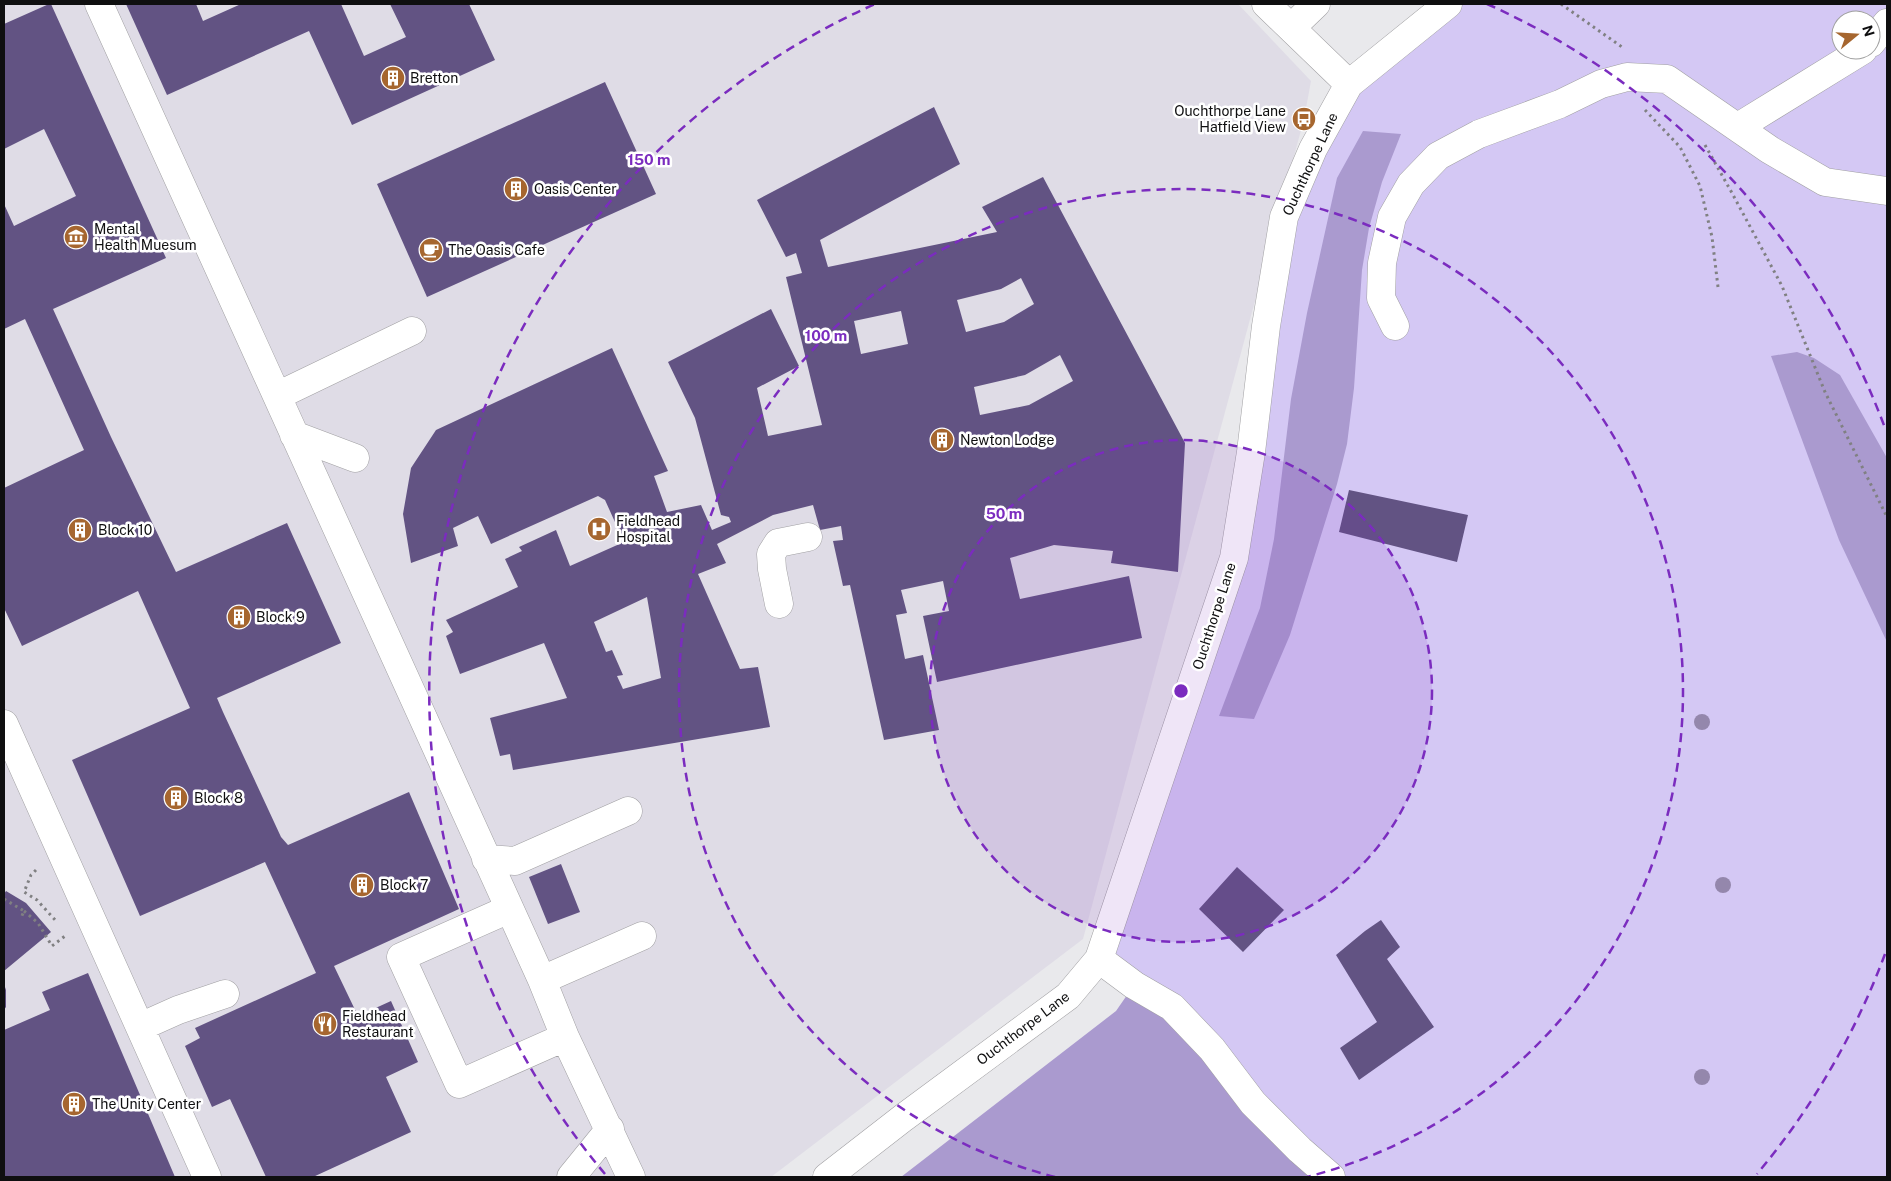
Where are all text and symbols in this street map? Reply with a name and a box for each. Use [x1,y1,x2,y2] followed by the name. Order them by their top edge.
[1831,10,1881,60] north arrow
[1859,23,1878,39] text: N
[380,65,406,91] building icon: Bretton
[410,70,458,86] place label: Bretton
[1174,103,1286,135] place label: Ouchthorpe Lane Hatfield View
[1291,106,1317,132] bus stop icon: Ouchthorpe Lane Hatfield View
[1279,110,1341,218] street label: Ouchthorpe Lane
[627,151,671,168] text: 150 m
[503,176,529,202] building icon: Oasis Center
[534,181,617,197] place label: Oasis Center
[94,221,197,253] place label: Mental Health Muesum
[63,224,89,250] museum icon: Mental Health Muesum
[418,237,444,263] cafe icon: The Oasis Cafe
[448,242,545,258] place label: The Oasis Cafe
[805,327,847,344] text: 100 m
[929,427,955,453] building icon: Newton Lodge
[960,432,1054,448] place label: Newton Lodge
[986,505,1022,522] text: 50 m
[616,513,680,545] place label: Fieldhead Hospital
[586,516,612,542] hospital icon: Fieldhead Hospital
[67,517,93,543] building icon: Block 10
[98,522,152,538] place label: Block 10
[1189,560,1239,672] street label: Ouchthorpe Lane
[226,604,252,630] building icon: Block 9
[256,609,305,625] place label: Block 9
[1172,682,1190,700] centre of rings
[163,785,189,811] building icon: Block 8
[194,790,243,806] place label: Block 8
[349,872,375,898] building icon: Block 7
[380,877,428,893] place label: Block 7
[974,988,1073,1068] street label: Ouchthorpe Lane
[342,1008,414,1040] place label: Fieldhead Restaurant
[312,1011,338,1037] restaurant icon: Fieldhead Restaurant
[61,1091,87,1117] building icon: The Unity Center
[92,1096,201,1112] place label: The Unity Center

